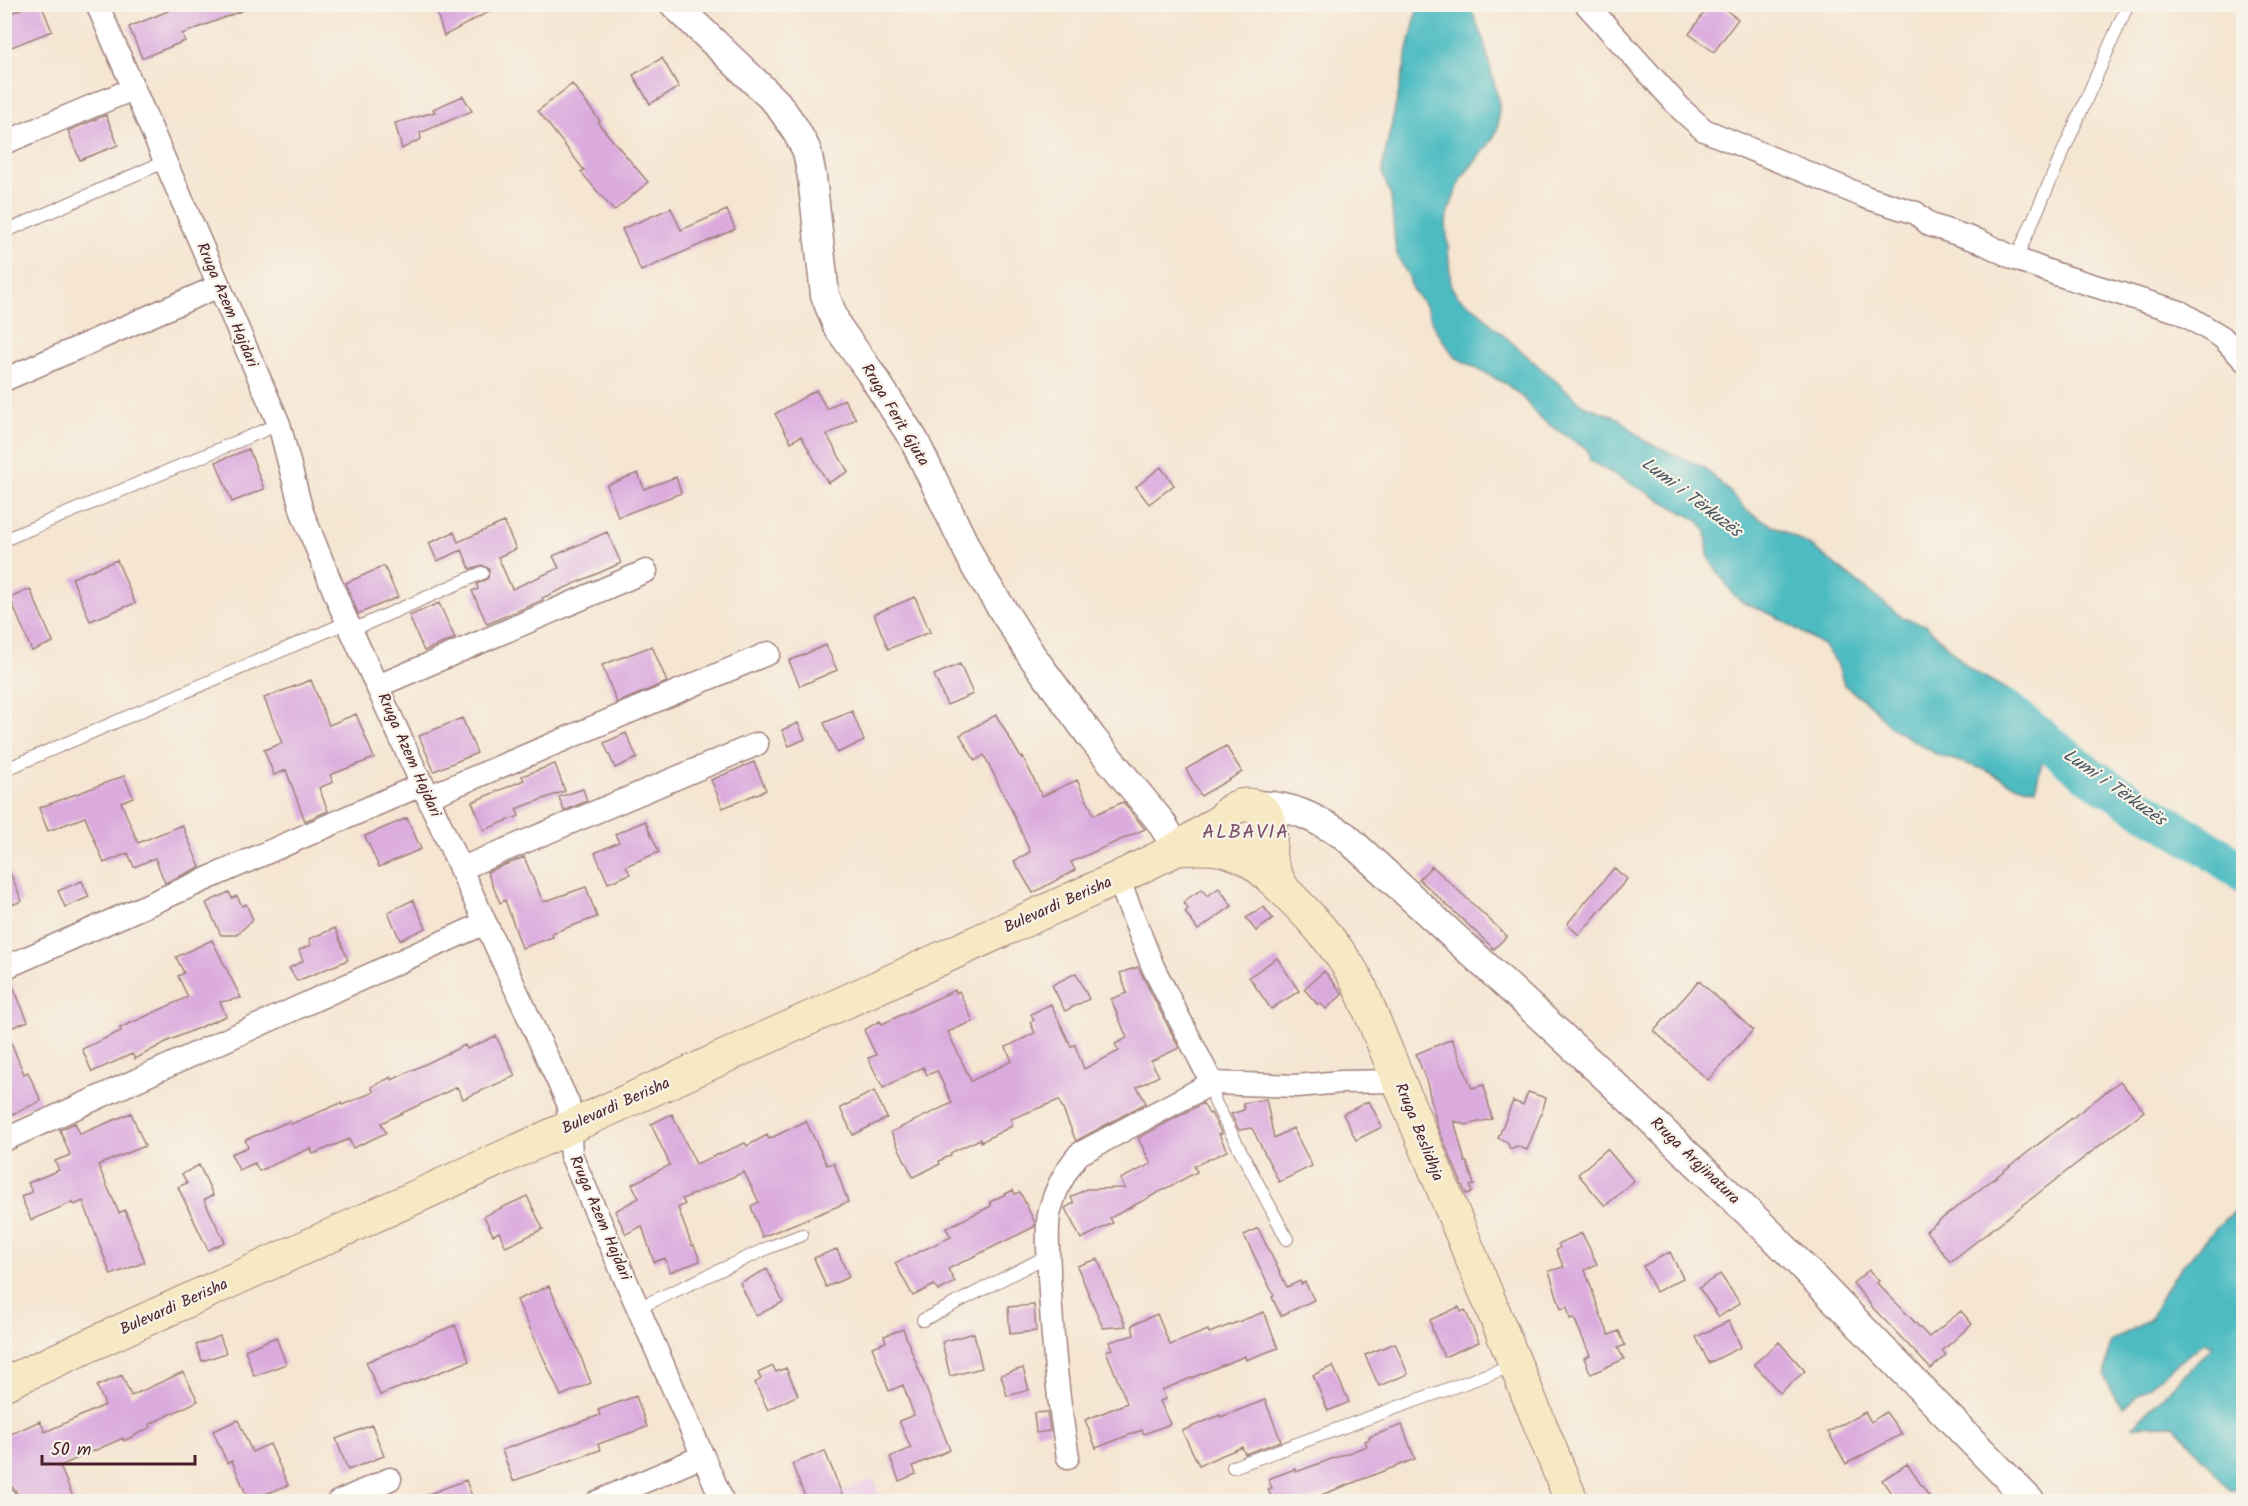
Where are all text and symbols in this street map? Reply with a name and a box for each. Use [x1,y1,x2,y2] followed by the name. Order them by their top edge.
[189,239,265,373] street label: Rruga Azem Hajdari
[854,359,936,471] street label: Rruga Ferit Gjuta
[1634,450,1749,547] water label: Lumi i Tërkuzës
[370,689,448,822] street label: Rruga Azem Hajdari
[2057,742,2173,836] water label: Lumi i Tërkuzës
[1202,817,1290,849] district label: ALBAVIA
[1000,870,1116,940] street label: Bulevardi Berisha
[558,1071,674,1141] street label: Bulevardi Berisha
[1388,1079,1450,1185] street label: Rruga Beslidhja
[1644,1111,1746,1211] street label: Rruga Argjinatura
[562,1152,638,1286] street label: Rruga Azem Hajdari
[116,1272,232,1342] street label: Bulevardi Berisha
[42,1428,195,1466] scale bar
[51,1436,91,1465] text: 50 m

